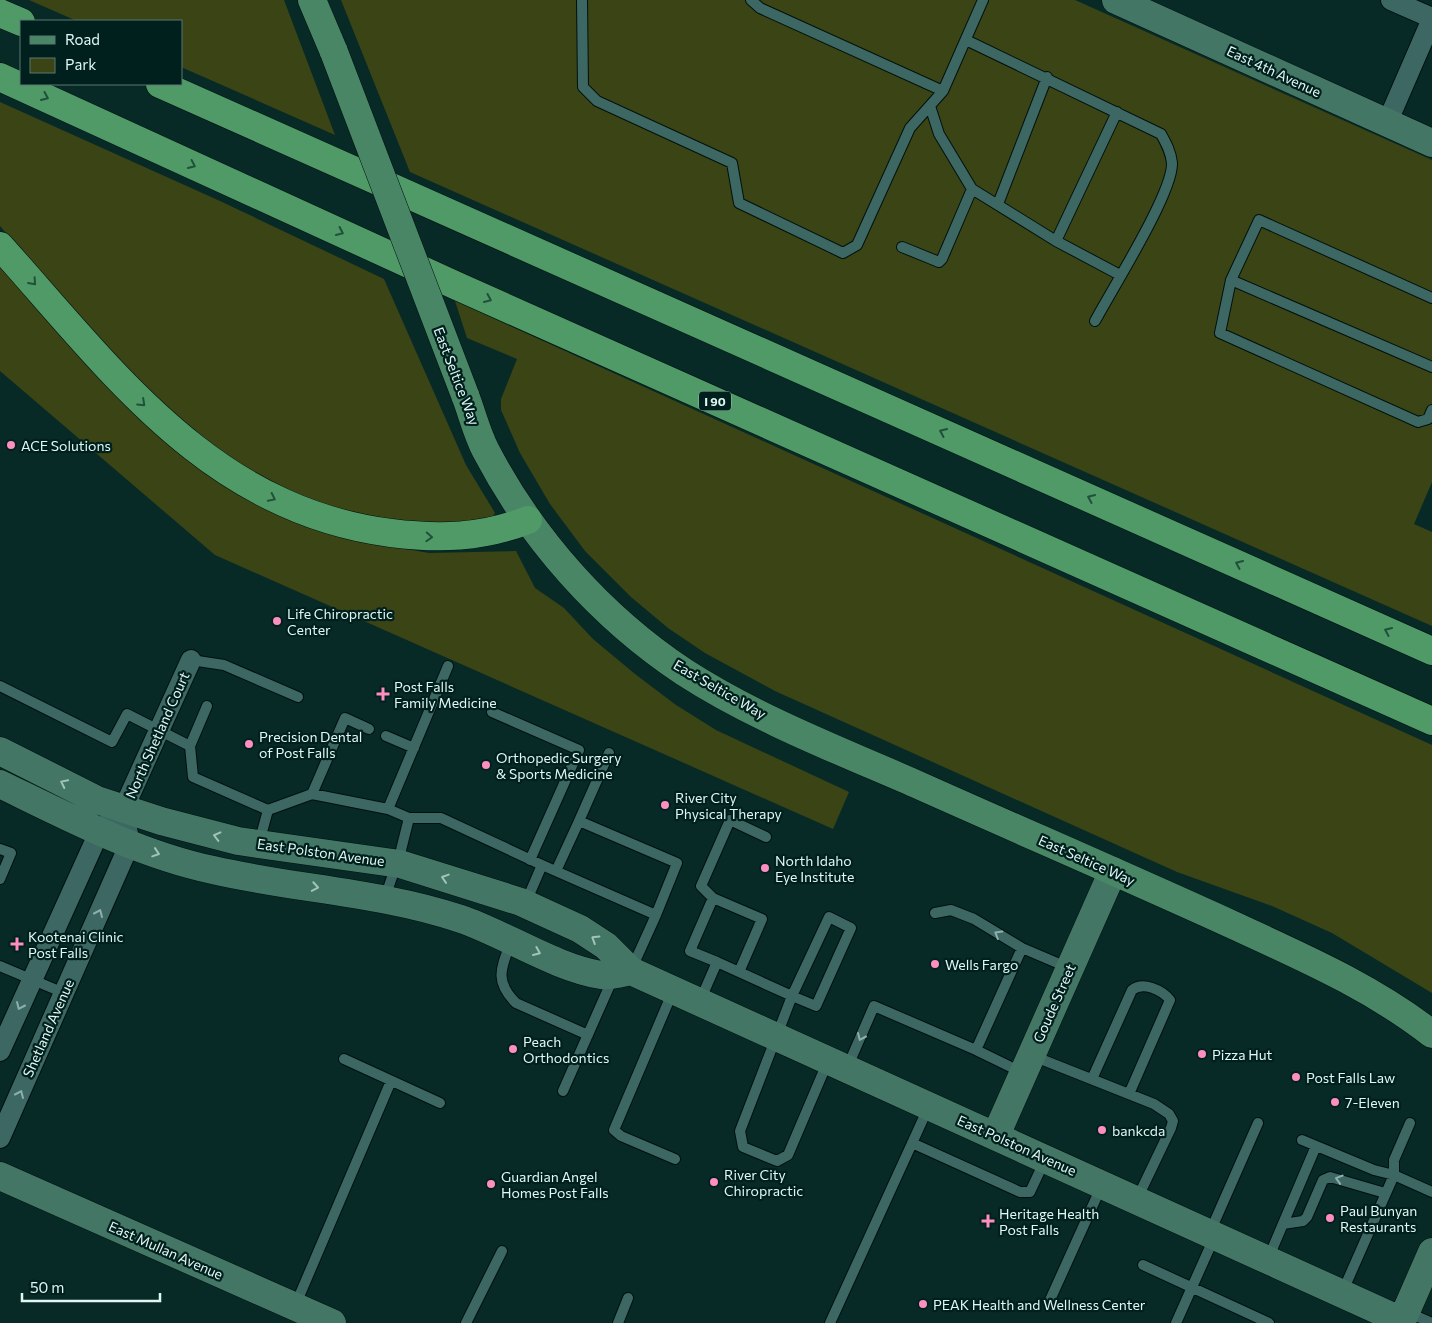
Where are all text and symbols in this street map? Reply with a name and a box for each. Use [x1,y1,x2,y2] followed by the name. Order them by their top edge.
[20,20,182,85] legend
[65,30,100,48] text: Road
[1224,42,1324,100] street label: East 4th Avenue
[65,55,96,73] text: Park
[40,91,49,102] one-way arrow
[187,158,196,169] one-way arrow
[335,226,344,236] one-way arrow
[27,277,36,286] one-way arrow
[483,293,492,304] one-way arrow
[430,324,484,428] street label: East Seltice Way
[699,392,731,411] road number: I 90
[136,397,145,406] one-way arrow
[939,427,948,438] one-way arrow
[21,437,111,454] place label: ACE Solutions
[5,439,17,451] marker: ACE Solutions
[267,492,276,502] one-way arrow
[1087,493,1096,504] one-way arrow
[425,531,433,542] one-way arrow
[1235,560,1244,571] one-way arrow
[287,605,393,638] place label: Life Chiropractic Center
[271,615,283,627] marker: Life Chiropractic Center
[1384,627,1393,637] one-way arrow
[671,656,769,722] street label: East Seltice Way
[121,669,193,801] street label: North Shetland Court
[394,678,497,711] place label: Post Falls Family Medicine
[376,687,390,701] marker: Post Falls Family Medicine
[259,728,362,761] place label: Precision Dental of Post Falls
[243,738,255,750] marker: Precision Dental of Post Falls
[496,749,621,782] place label: Orthopedic Surgery & Sports Medicine
[480,759,492,771] marker: Orthopedic Surgery & Sports Medicine
[60,779,69,789] one-way arrow
[675,789,782,822] place label: River City Physical Therapy
[659,799,671,811] marker: River City Physical Therapy
[213,831,222,841] one-way arrow
[1036,831,1138,889] street label: East Seltice Way
[256,835,386,869] street label: East Polston Avenue
[152,847,160,857] one-way arrow
[775,852,854,885] place label: North Idaho Eye Institute
[759,862,771,874] marker: North Idaho Eye Institute
[441,874,450,884] one-way arrow
[311,881,319,891] one-way arrow
[93,909,104,918] one-way arrow
[28,928,124,961] place label: Kootenai Clinic Post Falls
[995,930,1004,940] one-way arrow
[591,936,601,945] one-way arrow
[10,937,24,951] marker: Kootenai Clinic Post Falls
[532,945,541,956] one-way arrow
[945,956,1018,973] place label: Wells Fargo
[929,958,941,970] marker: Wells Fargo
[1029,961,1079,1045] street label: Goude Street
[19,976,77,1080] street label: Shetland Avenue
[16,1001,27,1010] one-way arrow
[856,1032,867,1041] one-way arrow
[523,1033,609,1066] place label: Peach Orthodontics
[507,1043,519,1055] marker: Peach Orthodontics
[1212,1046,1273,1063] place label: Pizza Hut
[1196,1048,1208,1060] marker: Pizza Hut
[1306,1069,1395,1086] place label: Post Falls Law
[1290,1071,1302,1083] marker: Post Falls Law
[13,1090,24,1099] one-way arrow
[1345,1094,1400,1111] place label: 7-Eleven
[1329,1096,1341,1108] marker: 7-Eleven
[955,1111,1079,1179] street label: East Polston Avenue
[1112,1122,1165,1139] place label: bankcda
[1096,1124,1108,1136] marker: bankcda
[724,1166,803,1199] place label: River City Chiropractic
[501,1168,609,1201] place label: Guardian Angel Homes Post Falls
[1335,1175,1343,1185] one-way arrow
[708,1176,720,1188] marker: River City Chiropractic
[485,1178,497,1190] marker: Guardian Angel Homes Post Falls
[1340,1202,1417,1235] place label: Paul Bunyan Restaurants
[999,1205,1099,1238] place label: Heritage Health Post Falls
[1324,1212,1336,1224] marker: Paul Bunyan Restaurants
[981,1214,995,1228] marker: Heritage Health Post Falls
[106,1217,226,1283] street label: East Mullan Avenue
[22,1270,160,1302] scale bar
[30,1278,64,1296] text: 50 m
[933,1296,1146,1313] place label: PEAK Health and Wellness Center
[917,1298,929,1310] marker: PEAK Health and Wellness Center

